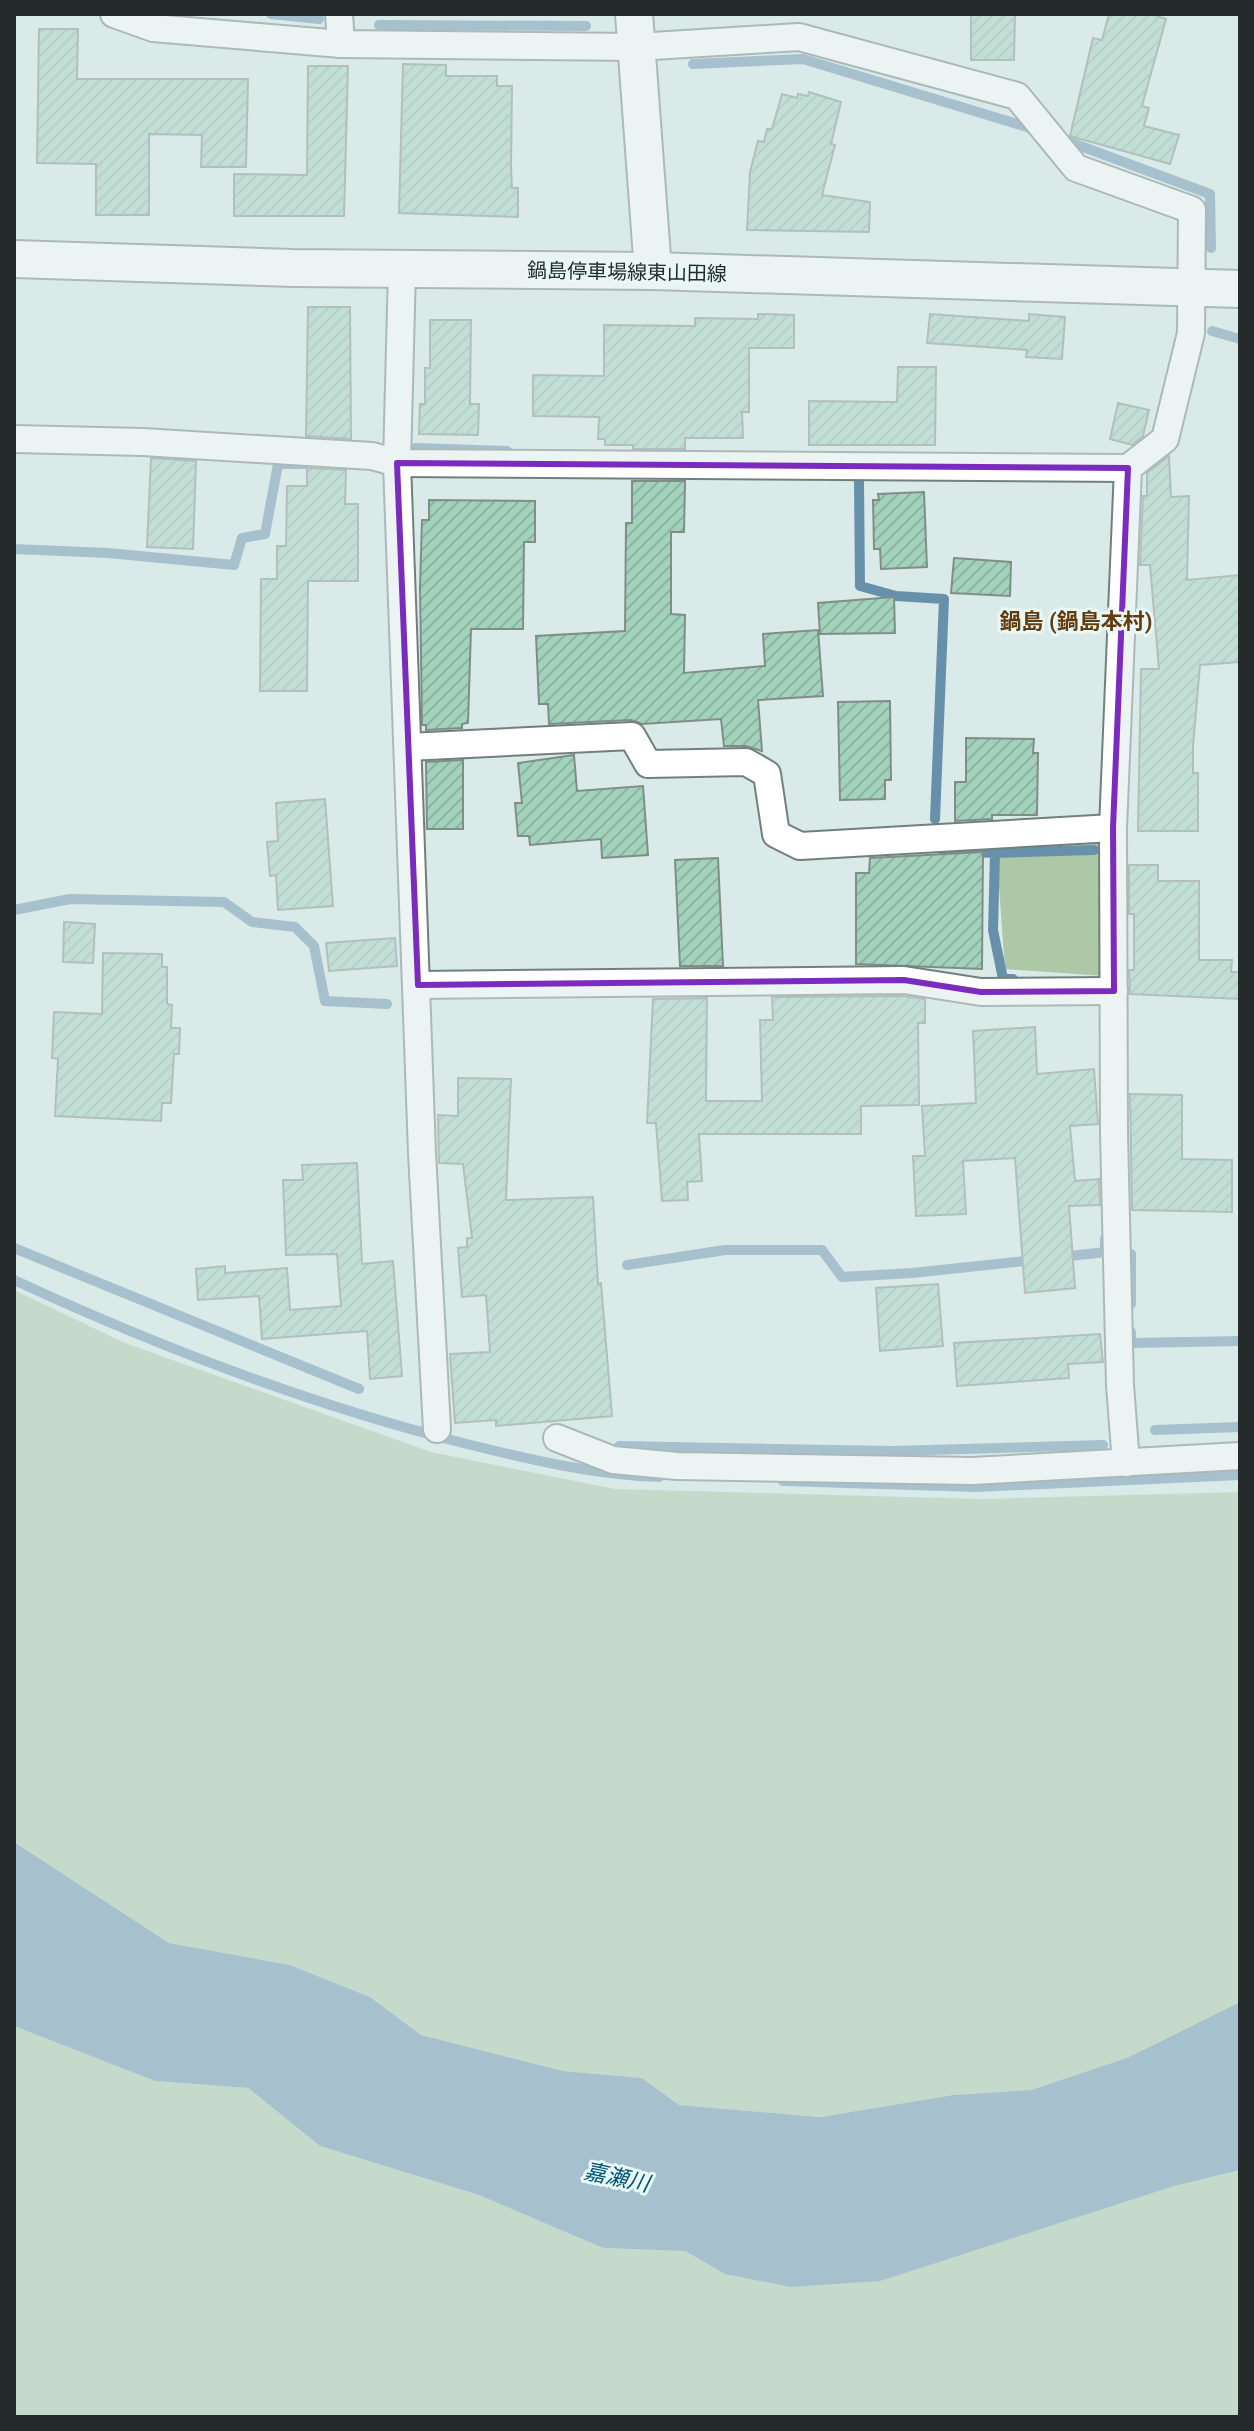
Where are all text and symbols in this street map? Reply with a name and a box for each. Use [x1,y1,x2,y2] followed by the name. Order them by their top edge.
[527,258,727,286] street label: 鍋島停車場線東山田線
[1000,609,1152,634] district label: 鍋島 (鍋島本村)
[582,2158,654,2197] water label: 嘉瀬川

